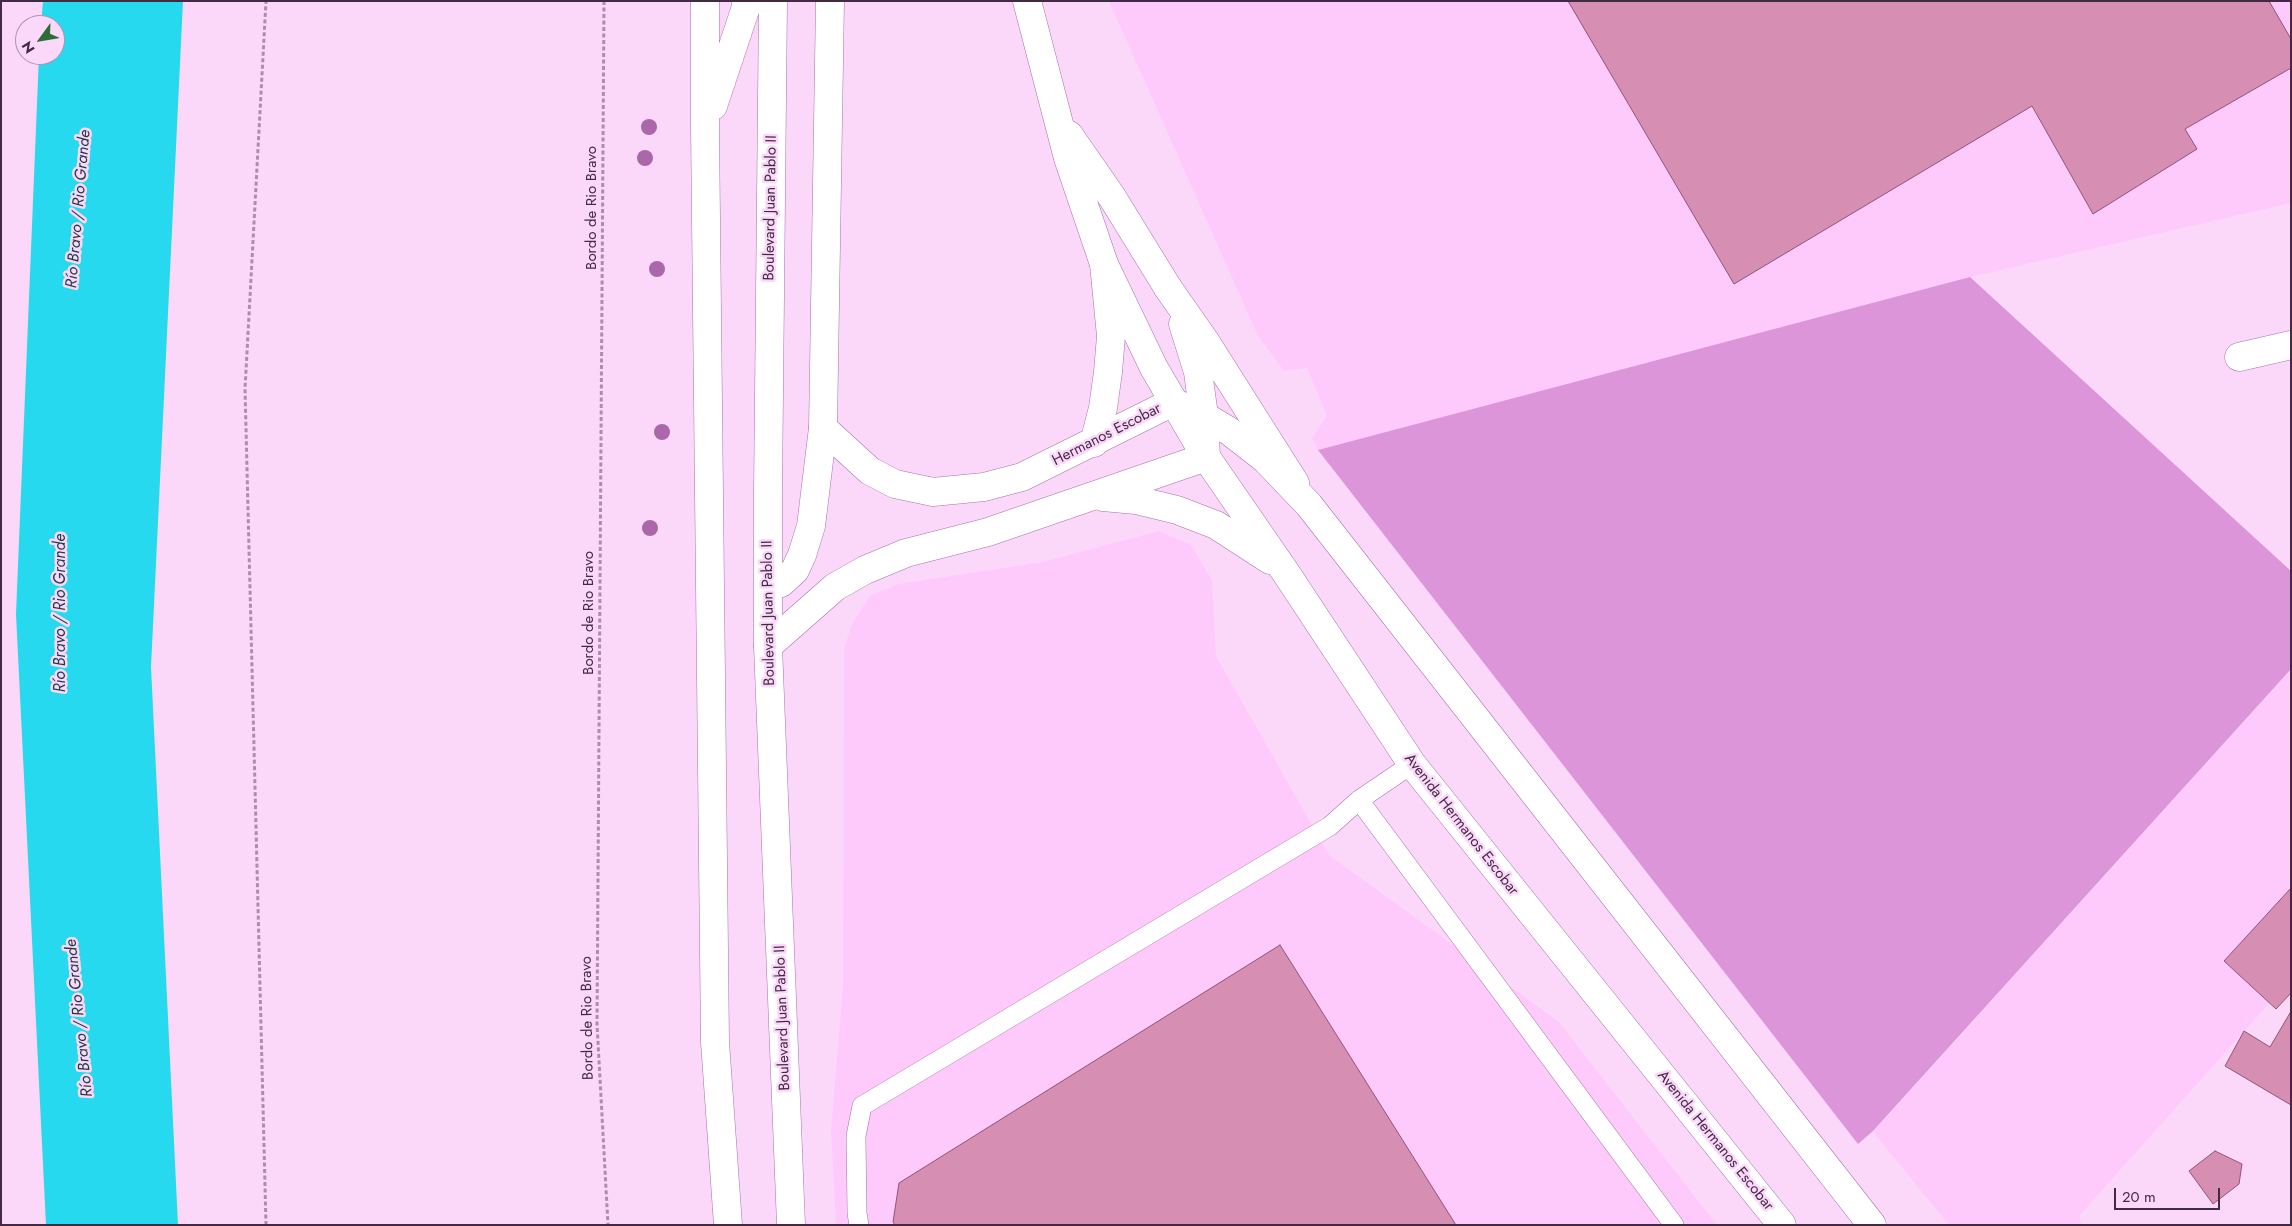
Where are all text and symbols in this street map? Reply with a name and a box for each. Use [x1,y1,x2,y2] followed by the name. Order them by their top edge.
[15,15,65,65] north arrow
[17,37,40,57] text: N
[63,129,95,289] water label: Río Bravo / Rio Grande
[761,135,781,281] street label: Boulevard Juan Pablo II
[583,146,601,270] street label: Bordo de Rio Bravo
[1050,400,1164,470] street label: Hermanos Escobar
[51,534,71,692] water label: Río Bravo / Rio Grande
[759,540,779,686] street label: Boulevard Juan Pablo II
[580,551,598,675] street label: Bordo de Rio Bravo
[1400,751,1522,899] street label: Avenida Hermanos Escobar
[62,938,98,1098] water label: Río Bravo / Rio Grande
[771,945,795,1091] street label: Boulevard Juan Pablo II
[578,956,598,1080] street label: Bordo de Rio Bravo
[1653,1067,1777,1215] street label: Avenida Hermanos Escobar
[2117,1178,2223,1210] scale bar
[2122,1186,2156,1208] text: 20 m

